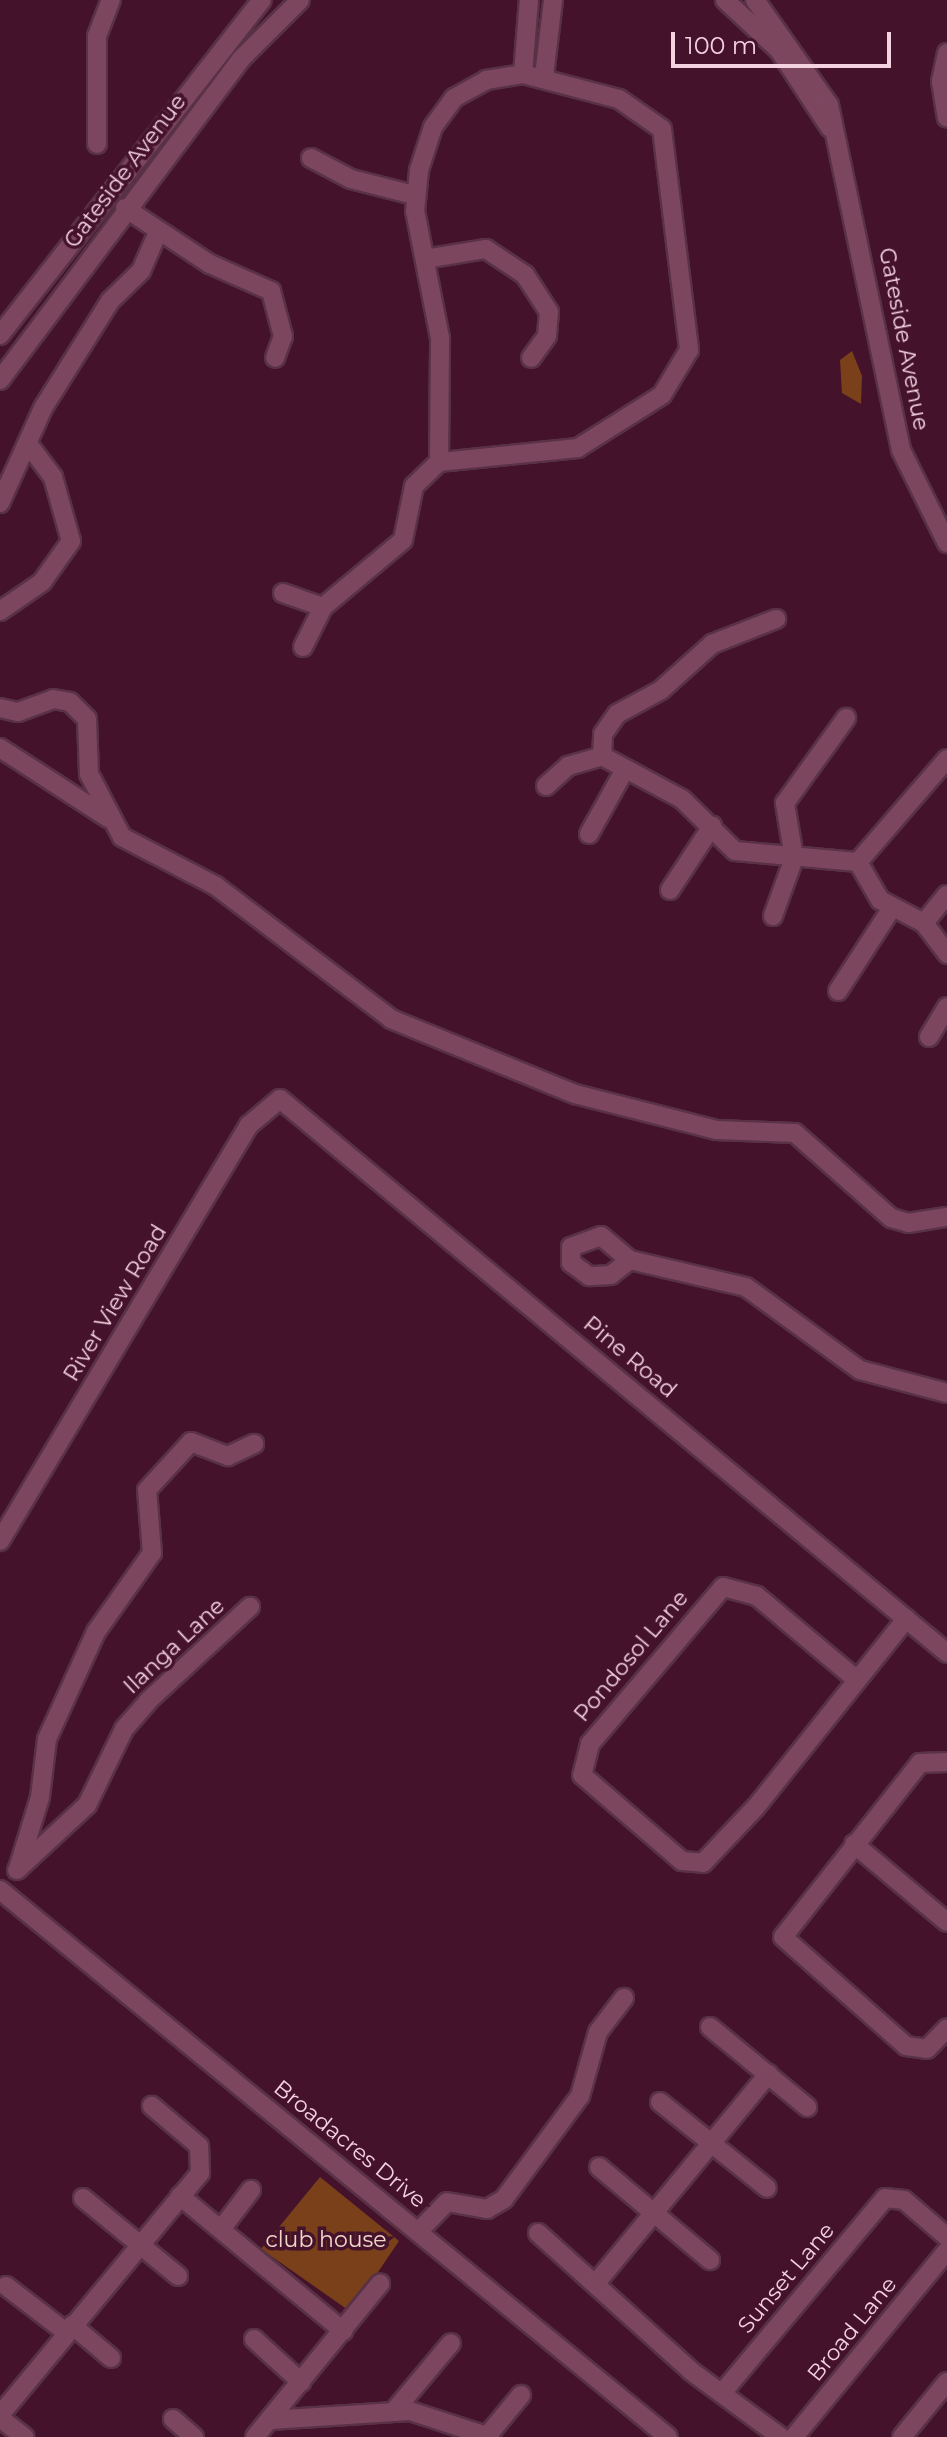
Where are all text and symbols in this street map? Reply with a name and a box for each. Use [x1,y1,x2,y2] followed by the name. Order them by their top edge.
[675,16,895,66] scale bar
[685,31,757,60] text: 100 m
[59,89,191,253] street label: Gateside Avenue
[873,245,935,433] street label: Gateside Avenue
[58,1220,172,1386] street label: River View Road
[578,1311,682,1403] street label: Pine Road
[568,1585,694,1727] street label: Pondosol Lane
[118,1593,230,1699] street label: Ilanga Lane
[269,2075,431,2213] street label: Broadacres Drive
[732,2217,840,2339] street label: Sunset Lane
[265,2227,387,2253] park label: club house
[802,2271,902,2387] street label: Broad Lane

